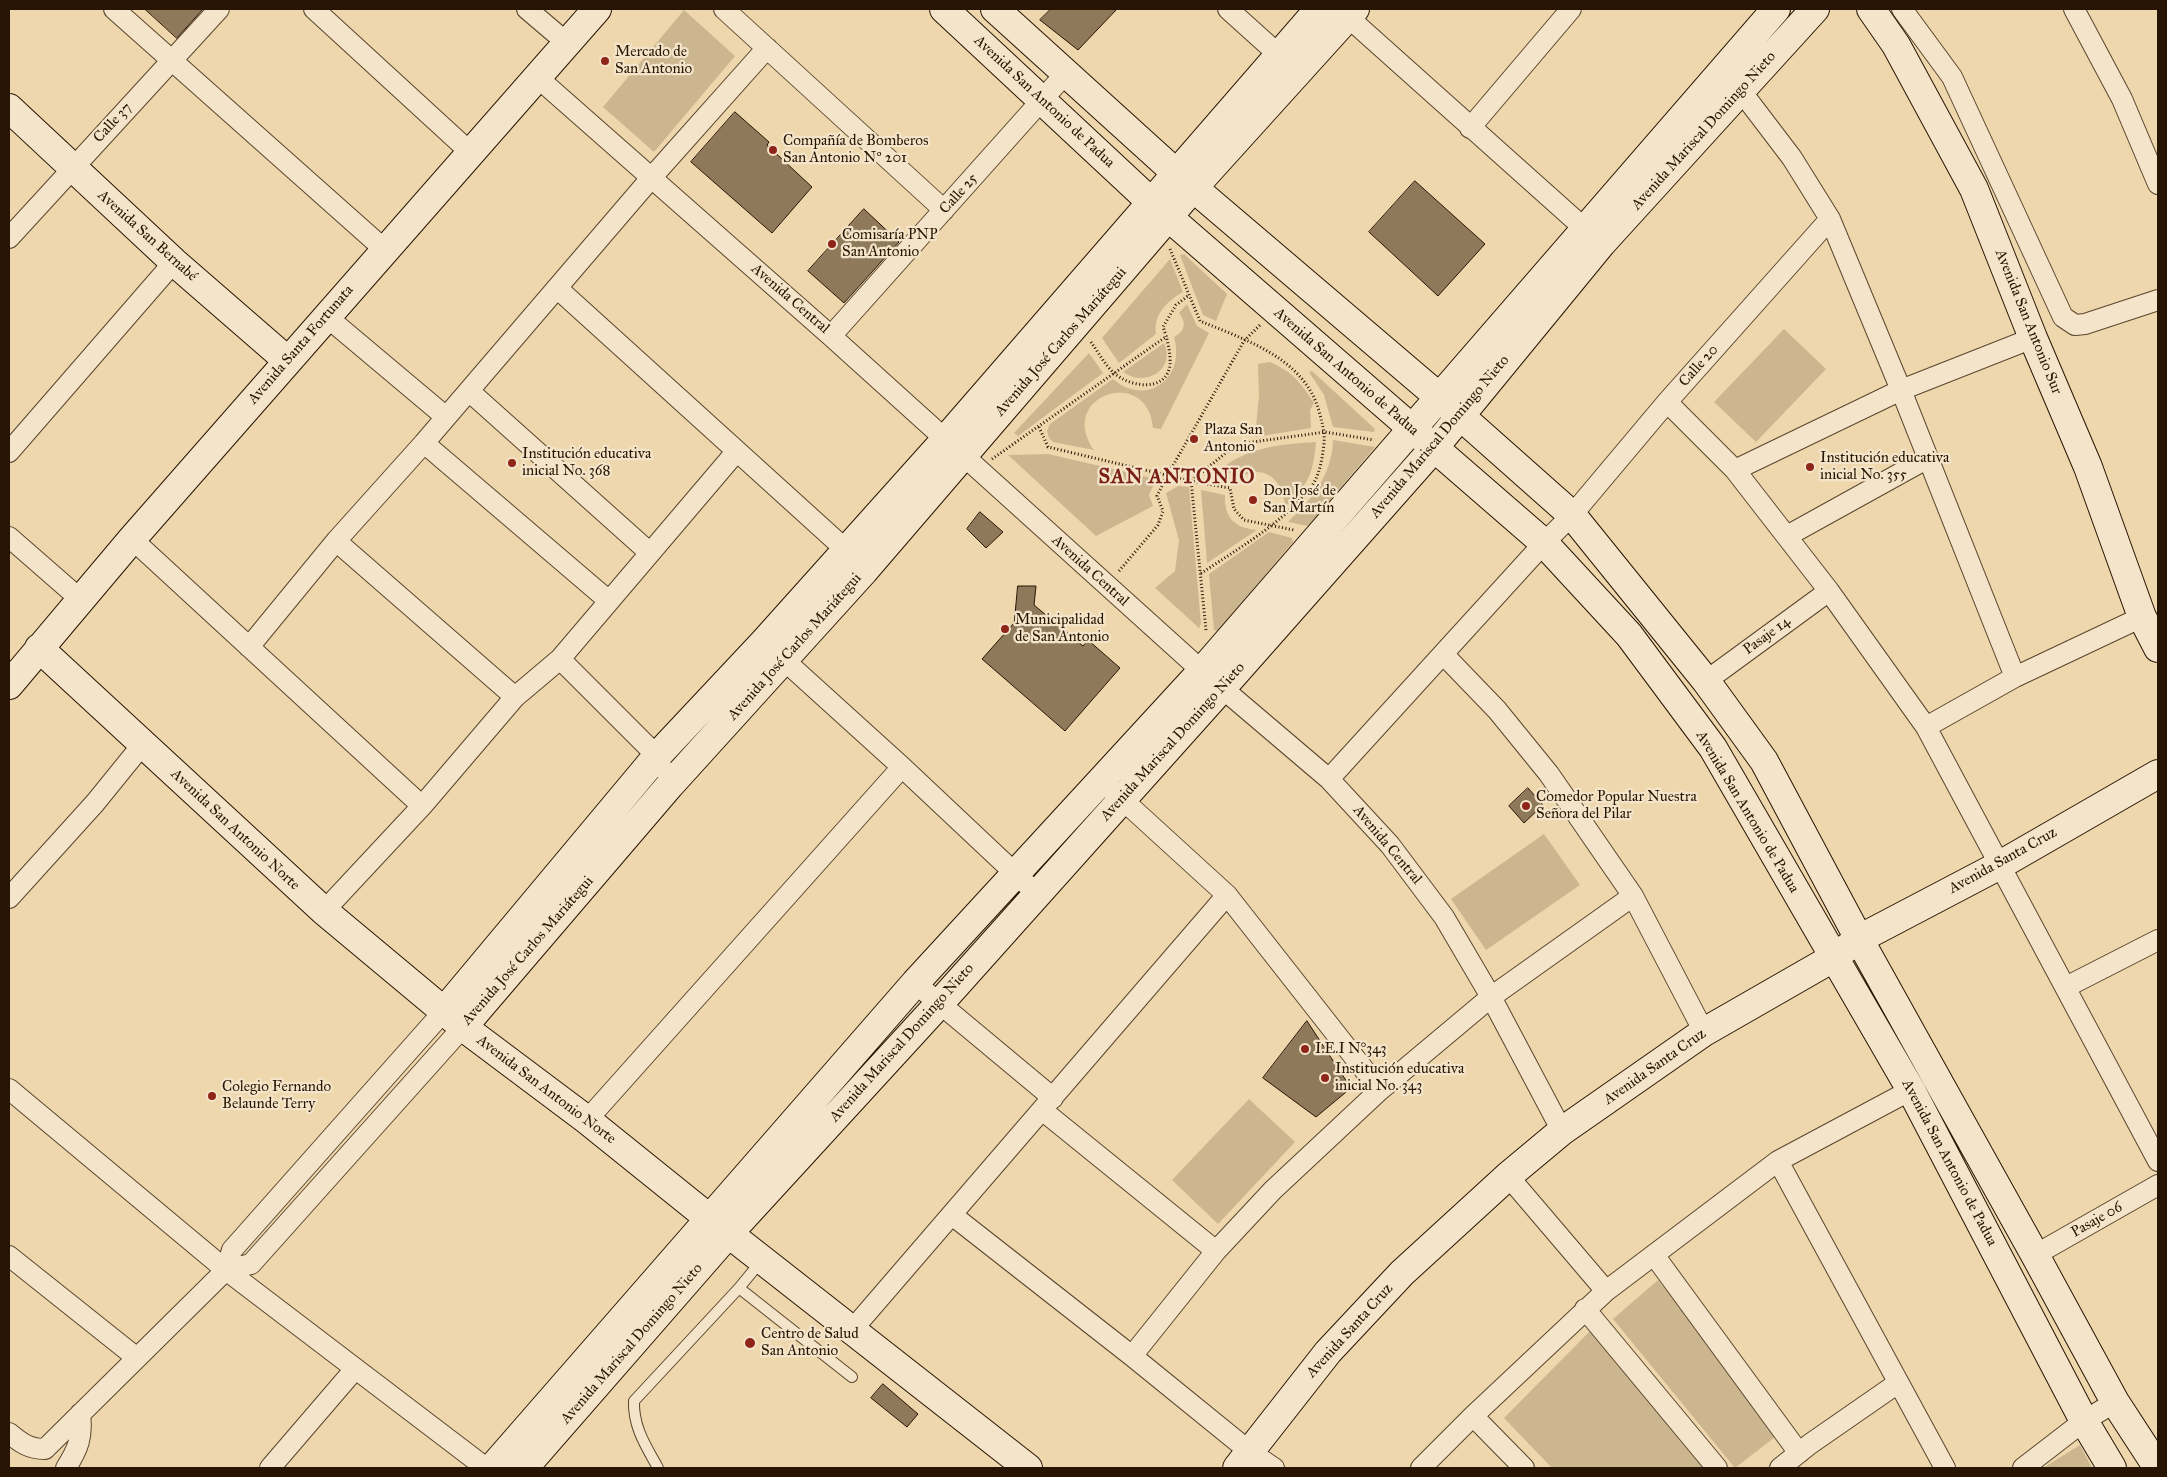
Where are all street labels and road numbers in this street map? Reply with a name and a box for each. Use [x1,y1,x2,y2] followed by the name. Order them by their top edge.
[970,32,1118,172] street label: Avenida San Antonio de Padua
[1628,48,1780,214] street label: Avenida Mariscal Domingo Nieto
[90,99,136,147] street label: Calle 37
[936,170,982,218] street label: Calle 25
[93,186,201,286] street label: Avenida San Bernabé
[1991,247,2065,397] street label: Avenida San Antonio Sur
[747,260,833,338] street label: Avenida Central
[991,264,1131,420] street label: Avenida José Carlos Mariátegui
[244,282,358,408] street label: Avenida Santa Fortunata
[1270,304,1422,440] street label: Avenida San Antonio de Padua
[1676,341,1722,391] street label: Calle 20
[1367,352,1513,522] street label: Avenida Mariscal Domingo Nieto
[1048,532,1132,610] street label: Avenida Central
[724,570,866,724] street label: Avenida José Carlos Mariátegui
[1740,613,1794,659] street label: Pasaje 14
[1097,659,1249,825] street label: Avenida Mariscal Domingo Nieto
[1691,728,1803,896] street label: Avenida San Antonio de Padua
[167,766,303,894] street label: Avenida San Antonio Norte
[1349,802,1425,888] street label: Avenida Central
[1946,824,2060,898] street label: Avenida Santa Cruz
[458,873,598,1029] street label: Avenida José Carlos Mariátegui
[826,960,978,1126] street label: Avenida Mariscal Domingo Nieto
[1600,1025,1710,1109] street label: Avenida Santa Cruz
[473,1032,619,1148] street label: Avenida San Antonio Norte
[1897,1077,2001,1249] street label: Avenida San Antonio de Padua
[2068,1198,2126,1242] street label: Pasaje 06
[557,1260,707,1428] street label: Avenida Mariscal Domingo Nieto
[1303,1280,1397,1382] street label: Avenida Santa Cruz

